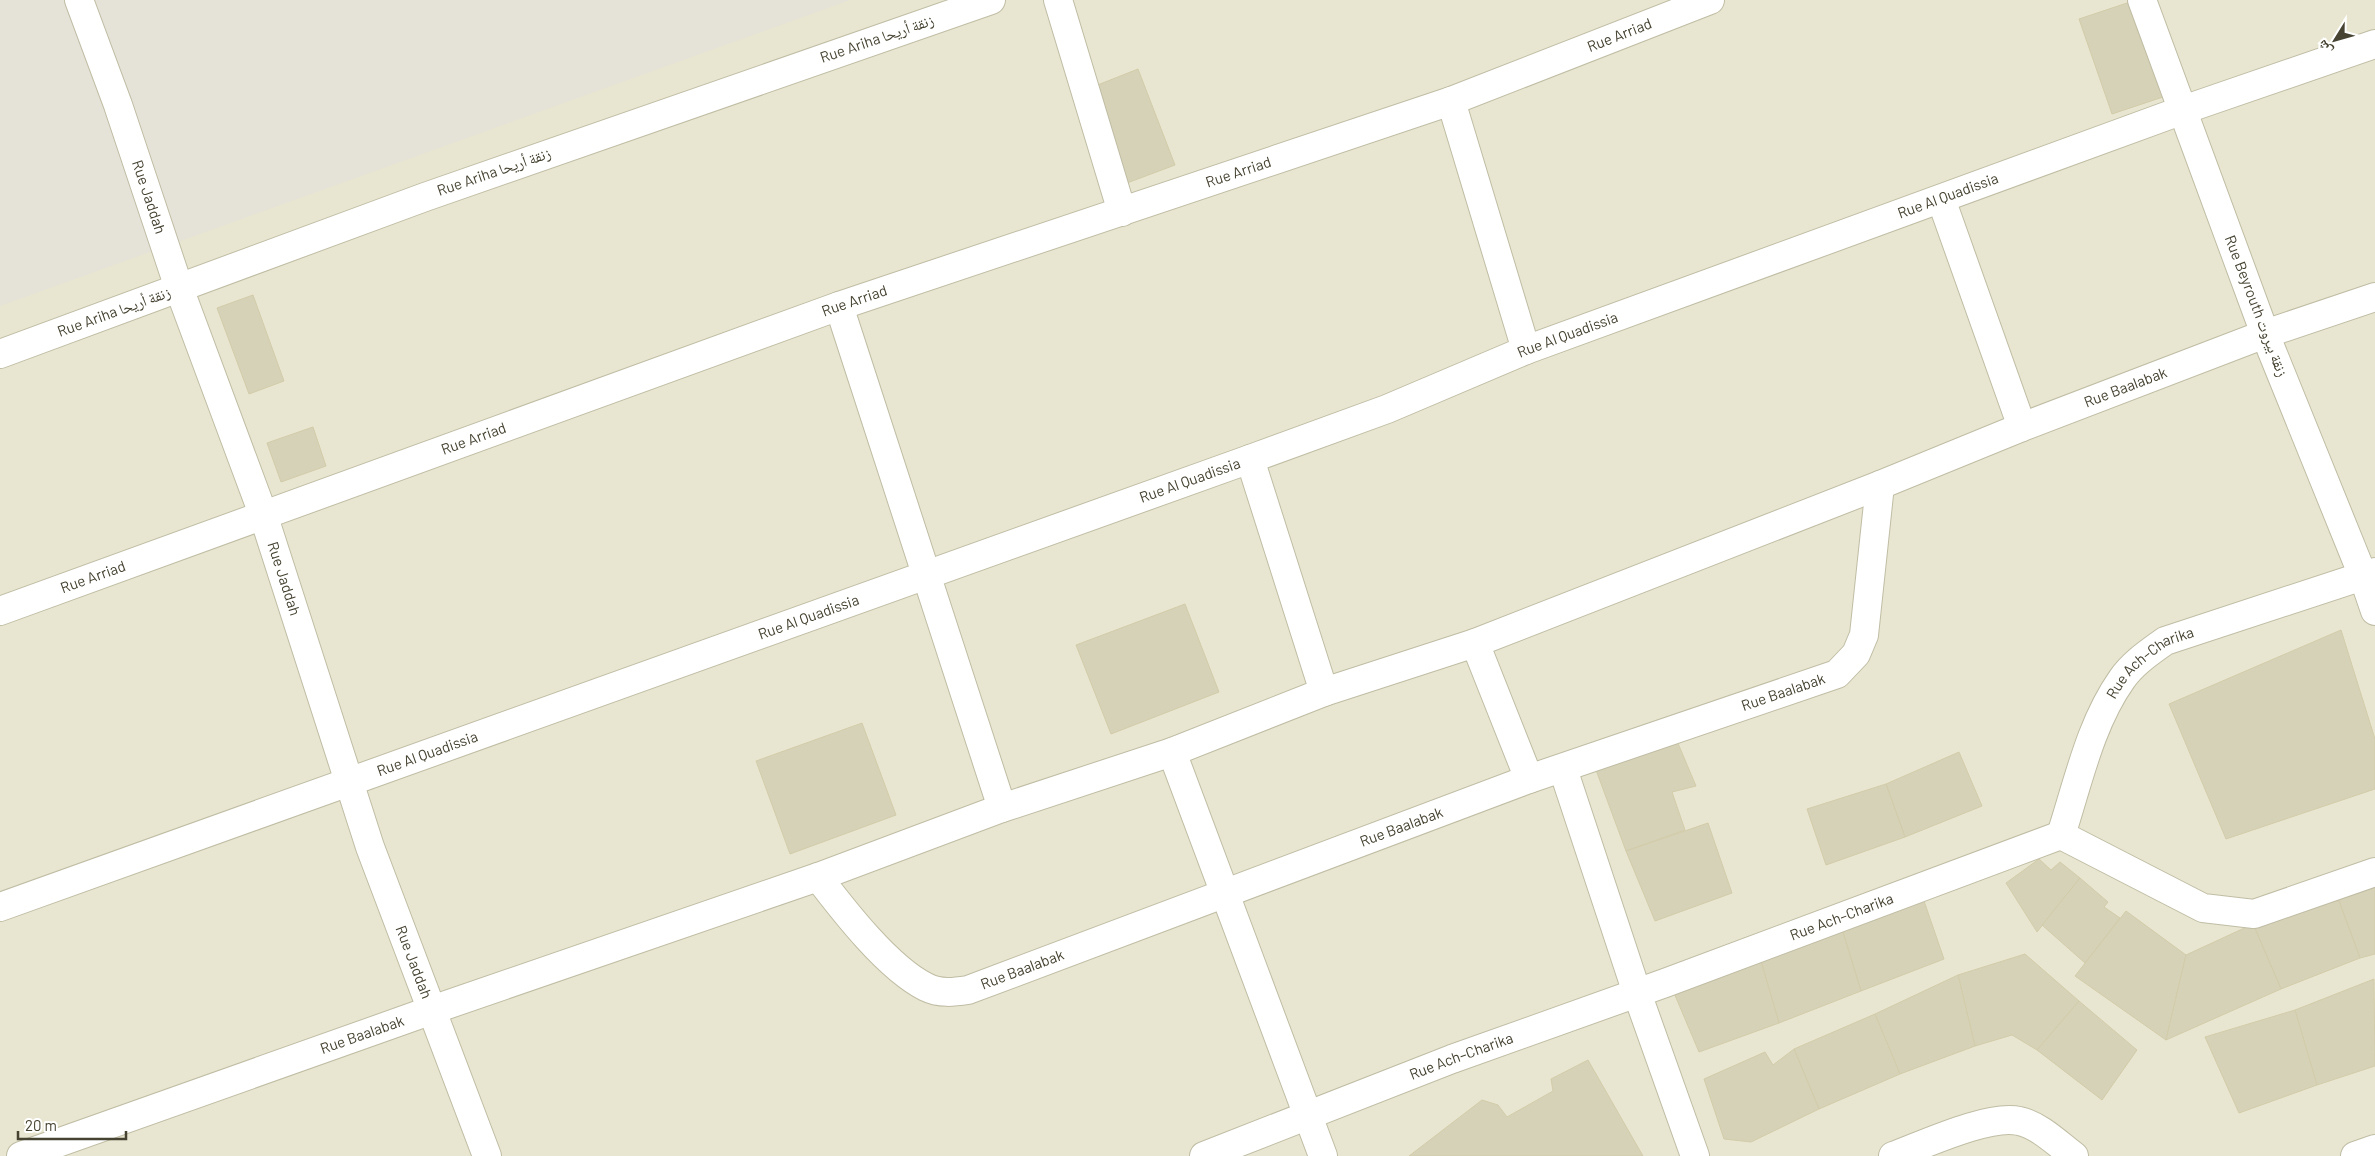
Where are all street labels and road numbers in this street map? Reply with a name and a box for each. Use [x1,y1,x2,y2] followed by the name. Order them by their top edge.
[817,10,936,67] street label: Rue Ariha زنقة أريحا
[1584,14,1654,55] street label: Rue Arriad
[434,143,553,200] street label: Rue Ariha زنقة أريحا
[1203,152,1273,191] street label: Rue Arriad
[129,157,170,236] street label: Rue Jaddah
[1895,168,2001,222] street label: Rue Al Quadissia
[2221,232,2292,380] street label: Rue Beyrouth زنقة بيروت
[819,281,889,320] street label: Rue Arriad
[55,282,173,341] street label: Rue Ariha زنقة أريحا
[1514,307,1620,361] street label: Rue Al Quadissia
[2081,362,2170,410] street label: Rue Baalabak
[438,418,508,458] street label: Rue Arriad
[1137,453,1242,506] street label: Rue Al Quadissia
[264,539,305,618] street label: Rue Jaddah
[58,556,128,596] street label: Rue Arriad
[755,590,861,643] street label: Rue Al Quadissia
[2102,622,2196,701] street label: Rue Ach–Charika
[1739,669,1828,714] street label: Rue Baalabak
[374,727,480,779] street label: Rue Al Quadissia
[1357,802,1446,850] street label: Rue Baalabak
[1787,889,1896,944] street label: Rue Ach–Charika
[393,923,437,1001] street label: Rue Jaddah
[978,945,1066,992] street label: Rue Baalabak
[318,1011,406,1057] street label: Rue Baalabak
[1407,1028,1515,1083] street label: Rue Ach–Charika

